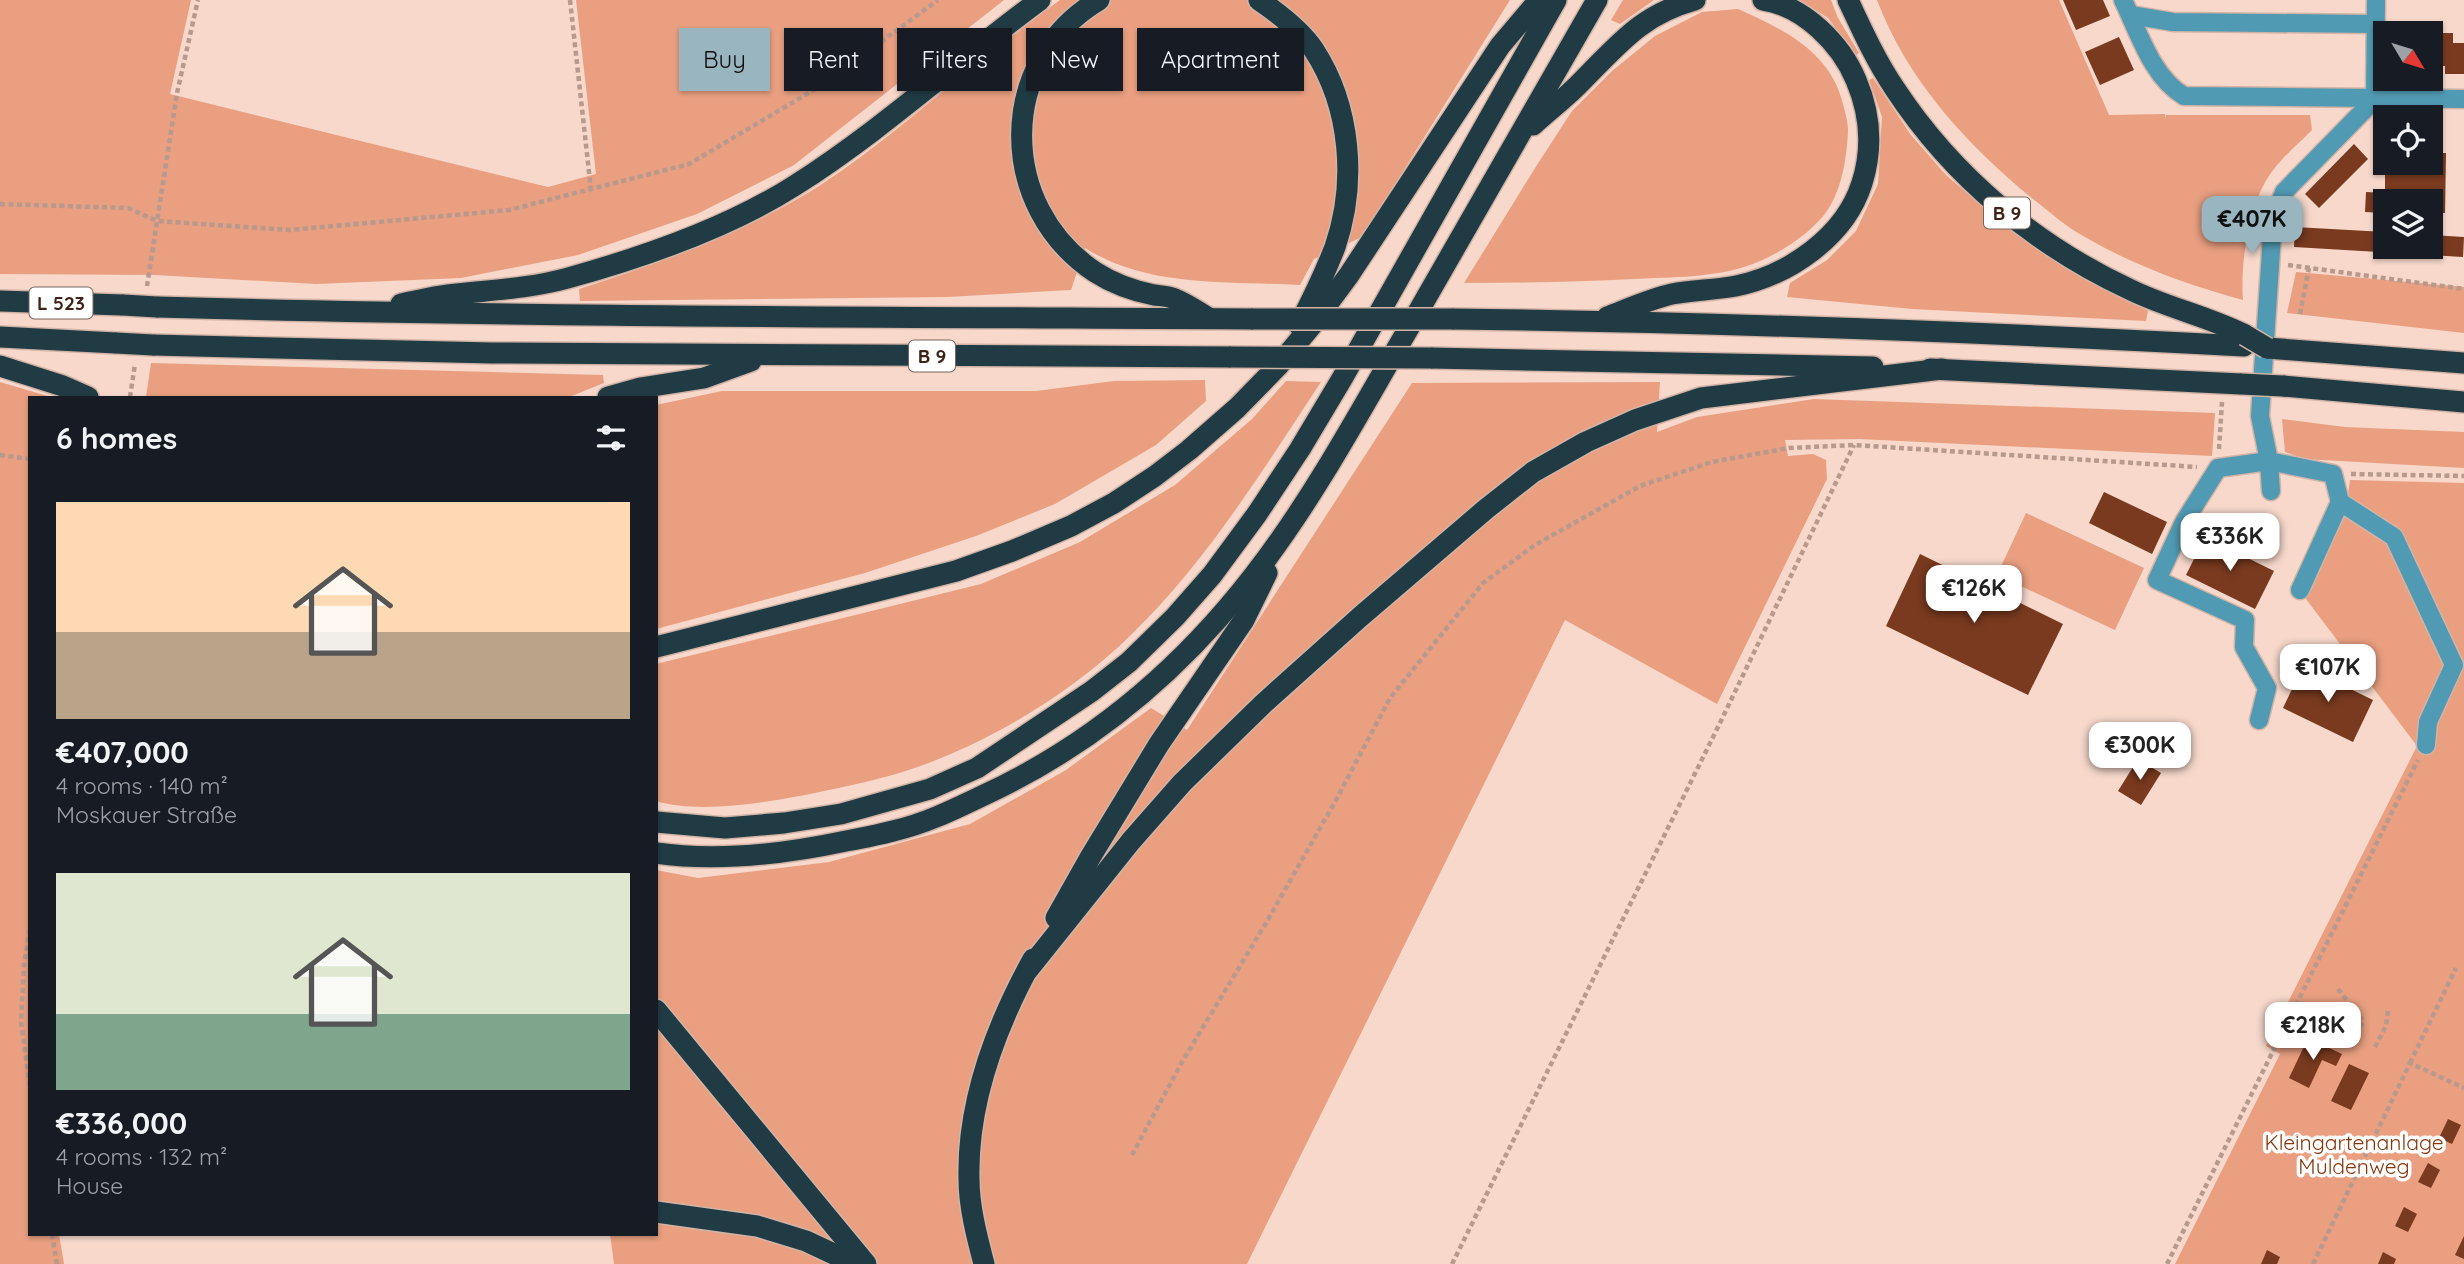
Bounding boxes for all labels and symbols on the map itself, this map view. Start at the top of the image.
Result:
north arrow [2373,21,2443,91]
pin: €407K [2203,196,2301,256]
road number: B 9 [1984,197,2030,228]
road number: L 523 [29,288,92,318]
road number: B 9 [909,340,955,372]
pin: €336K [2181,514,2279,573]
pin: €126K [1925,566,2023,625]
pin: €107K [2279,644,2377,704]
pin: €300K [2091,722,2189,782]
pin: €218K [2264,1002,2362,1062]
park label: Kleingartenanlage Muldenweg [2264,1129,2444,1179]

